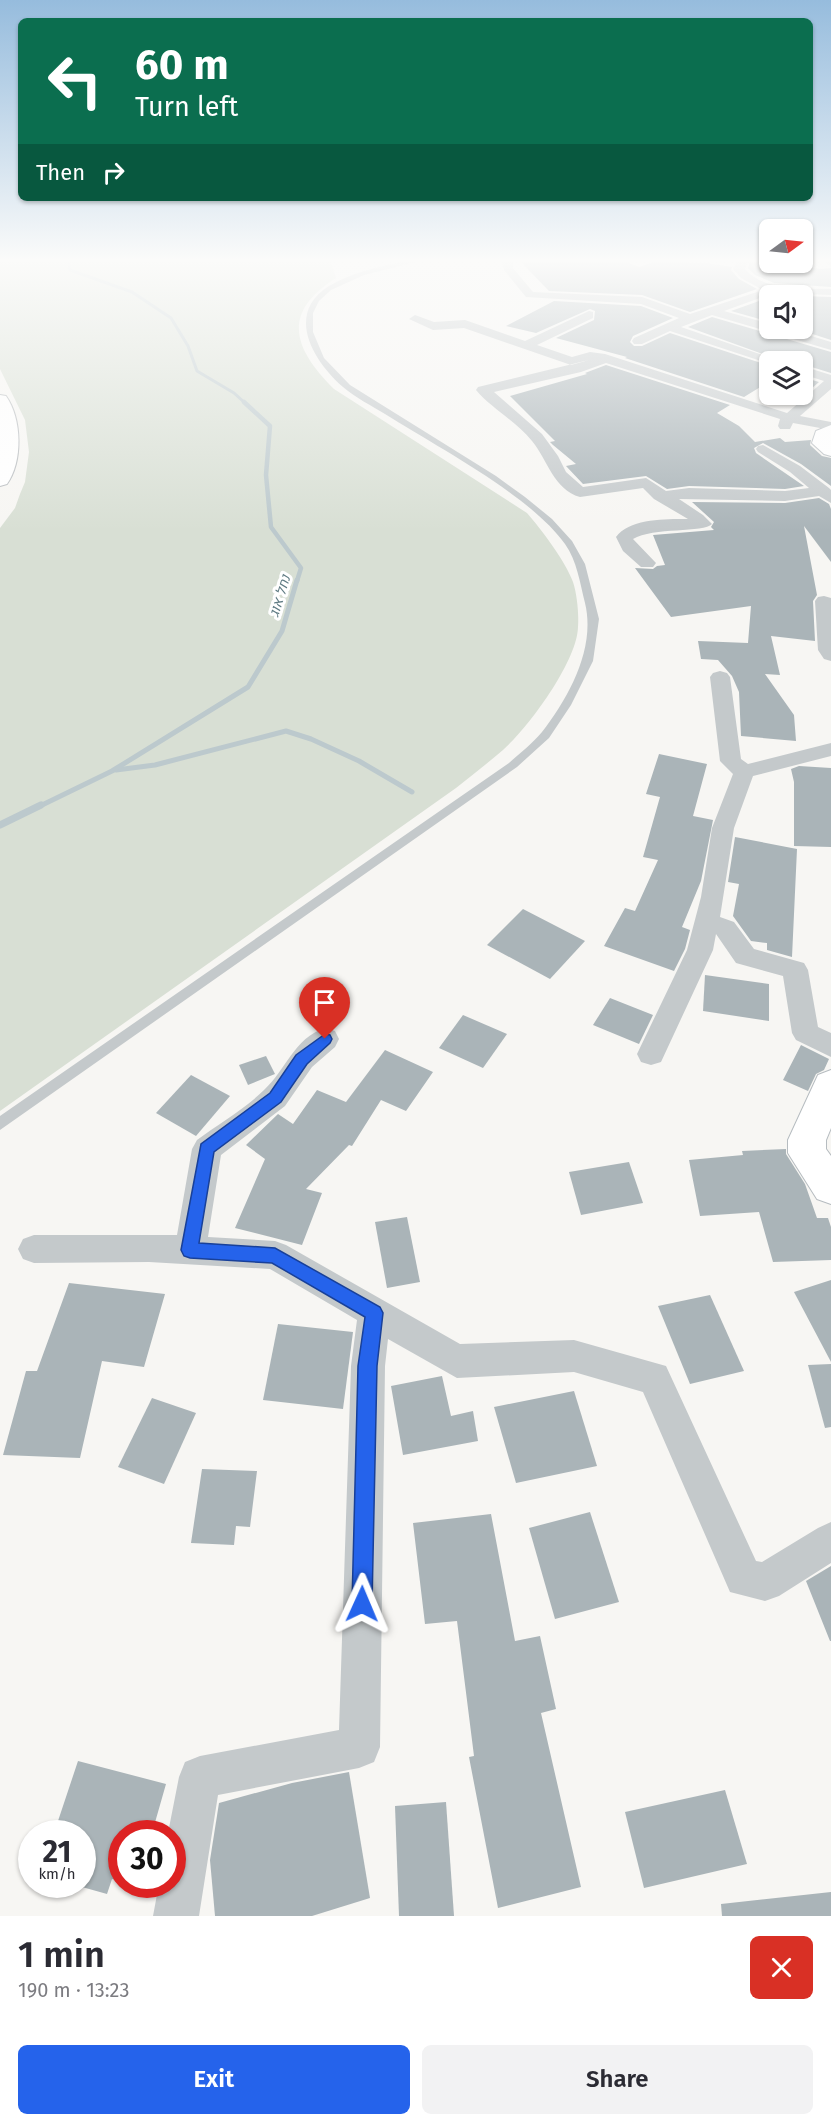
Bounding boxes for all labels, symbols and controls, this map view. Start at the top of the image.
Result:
text: 60 m [135,40,229,90]
icon: left [36,42,114,120]
text: Turn left [135,91,238,123]
icon: right [97,156,130,189]
text: Then [36,159,85,186]
north arrow [759,219,813,273]
map controls [759,219,813,405]
button: sound [759,285,813,339]
button: layers [759,351,813,405]
water label: נחל אוג [266,572,295,619]
pin [299,977,350,1039]
icon: arrive [308,986,341,1019]
position arrow [330,1572,394,1636]
speed limit sign: 30 [108,1820,186,1898]
text: 21 [43,1834,71,1870]
text: km/h [38,1865,76,1883]
text: 1 min [18,1933,105,1977]
button: close [750,1936,813,1999]
text: 190 m · 13:23 [18,1978,129,2002]
button: Exit [18,2045,410,2114]
button: Share [422,2045,813,2114]

